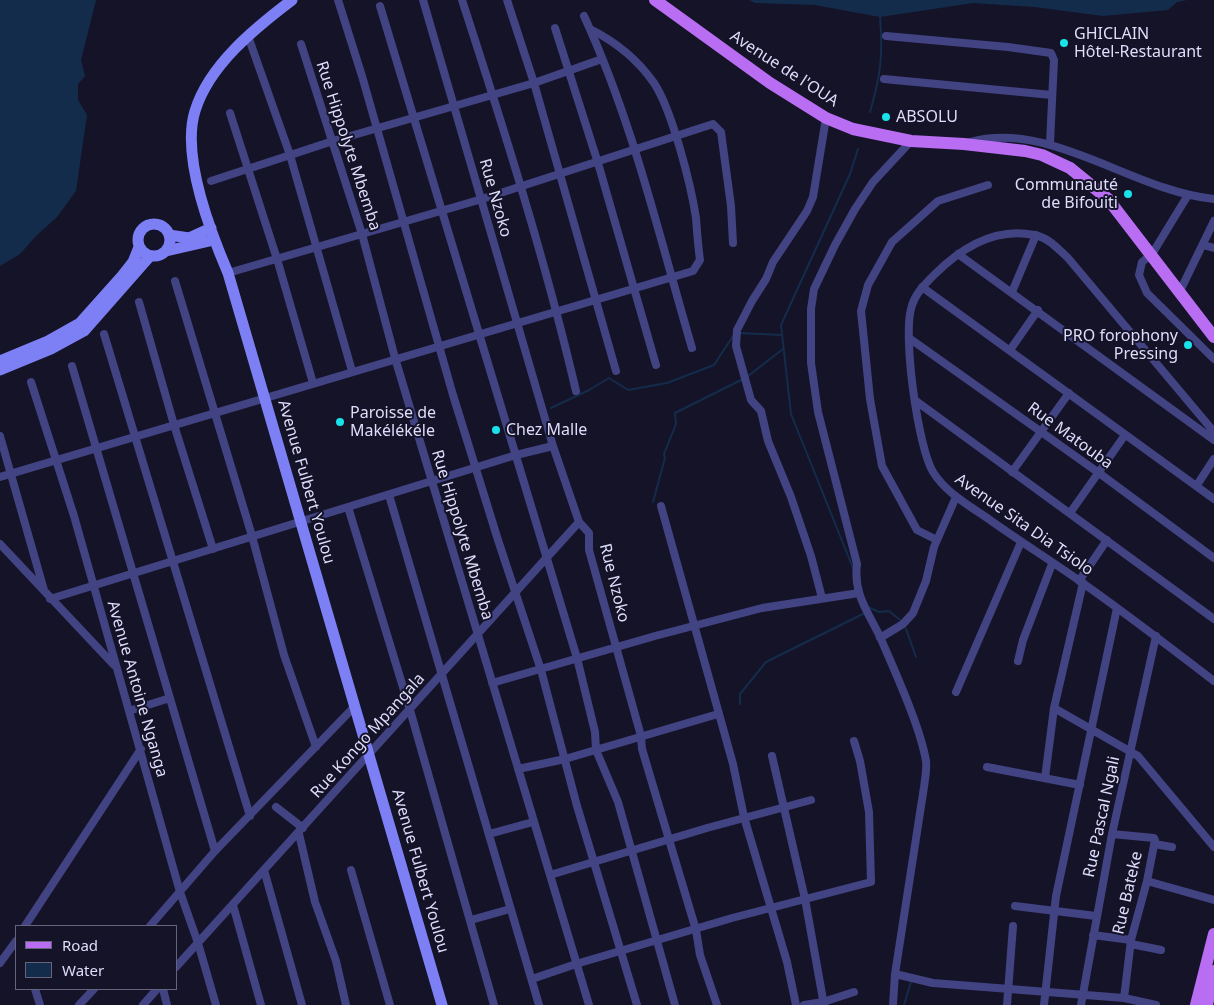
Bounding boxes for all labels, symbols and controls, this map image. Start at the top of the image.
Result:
place label: GHICLAIN Hôtel-Restaurant [1074,24,1202,62]
street label: Avenue de l'OUA [726,27,842,111]
marker: GHICLAIN Hôtel-Restaurant [1058,37,1070,49]
street label: Rue Hippolyte Mbemba [312,59,384,233]
place label: ABSOLU [896,107,958,127]
marker: ABSOLU [880,111,892,123]
street label: Rue Nzoko [475,157,515,239]
place label: Communauté de Bifouiti [1015,175,1118,213]
marker: Communauté de Bifouiti [1122,188,1134,200]
place label: PRO forophony Pressing [1063,326,1178,364]
marker: PRO forophony Pressing [1182,339,1194,351]
street label: Avenue Fulbert Youlou [273,398,339,566]
street label: Rue Matouba [1024,399,1116,473]
place label: Paroisse de Makélékéle [350,403,436,441]
marker: Paroisse de Makélékéle [334,416,346,428]
place label: Chez Malle [506,420,587,440]
marker: Chez Malle [490,424,502,436]
street label: Rue Hippolyte Mbemba [427,448,497,622]
street label: Avenue Sita Dia Tsiolo [951,470,1097,580]
street label: Rue Nzoko [595,542,633,624]
street label: Avenue Antoine Nganga [103,599,171,779]
street label: Rue Kongo Mpangala [307,670,429,802]
street label: Rue Pascal Ngali [1080,755,1124,879]
street label: Avenue Fulbert Youlou [387,787,453,955]
street label: Rue Bateke [1109,850,1147,936]
legend [15,925,178,990]
text: Road [62,935,98,955]
text: Water [62,960,104,980]

